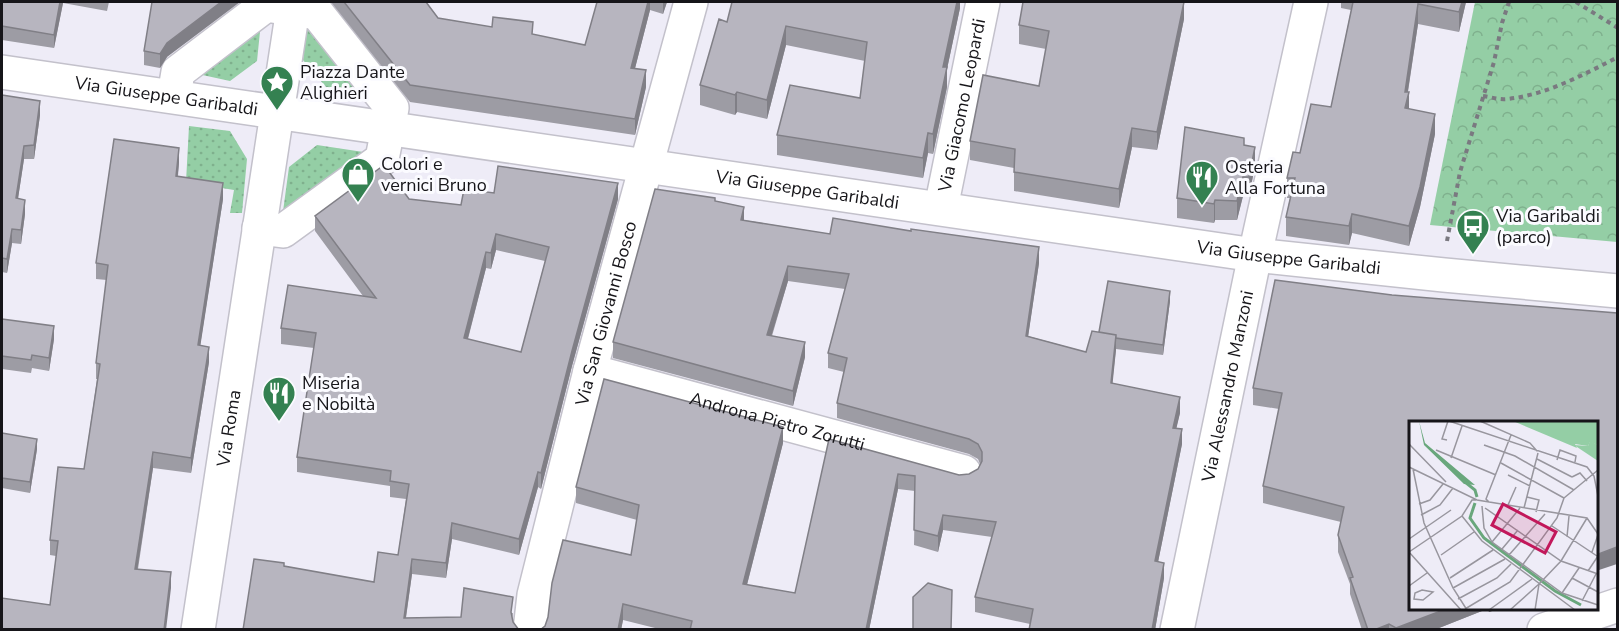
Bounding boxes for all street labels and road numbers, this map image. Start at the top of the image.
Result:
street label: Via Giacomo Leopardi [932,16,991,195]
street label: Via Giuseppe Garibaldi [72,71,259,121]
street label: Via Giuseppe Garibaldi [713,164,901,215]
street label: Via San Giovanni Bosco [570,218,643,409]
street label: Via Giuseppe Garibaldi [1194,234,1382,280]
street label: Via Alessandro Manzoni [1196,288,1259,485]
street label: Androna Pietro Zorutti [687,386,868,457]
street label: Via Roma [211,388,247,470]

